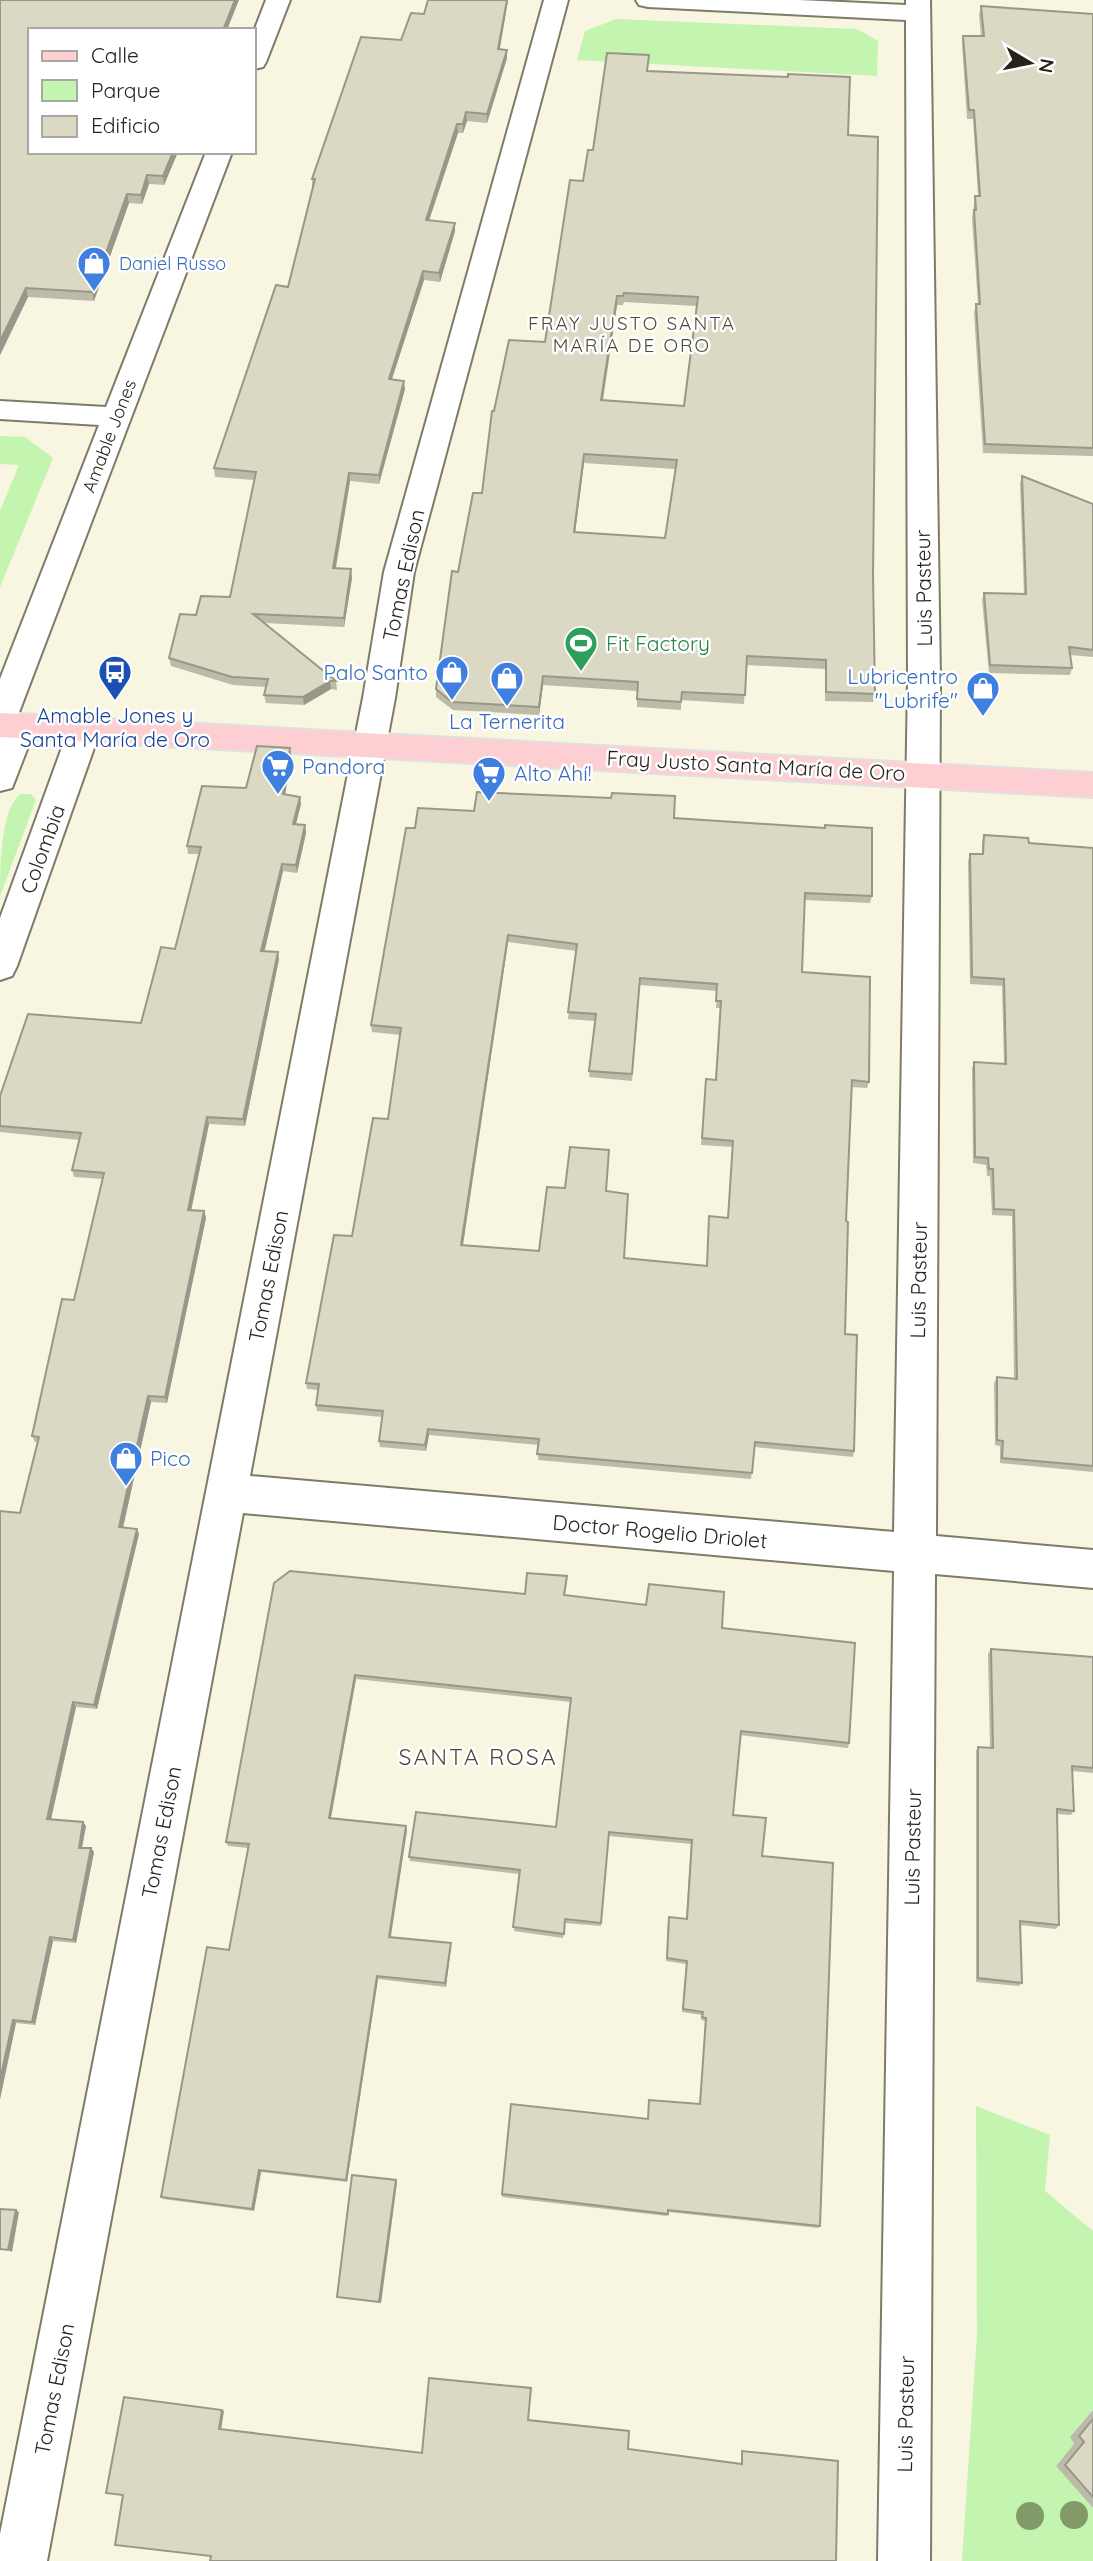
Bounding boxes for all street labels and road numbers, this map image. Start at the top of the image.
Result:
street label: Amable Jones [77,376,141,496]
street label: Tomas Edison [376,507,430,643]
street label: Luis Pasteur [909,529,937,647]
street label: Fray Justo Santa María de Oro [606,744,906,786]
street label: Colombia [14,801,70,897]
street label: Tomas Edison [242,1208,294,1344]
street label: Luis Pasteur [904,1221,932,1339]
street label: Doctor Rogelio Driolet [552,1509,768,1553]
street label: Tomas Edison [135,1764,187,1900]
street label: Luis Pasteur [898,1788,926,1906]
street label: Tomas Edison [28,2321,80,2457]
street label: Luis Pasteur [891,2355,919,2473]

